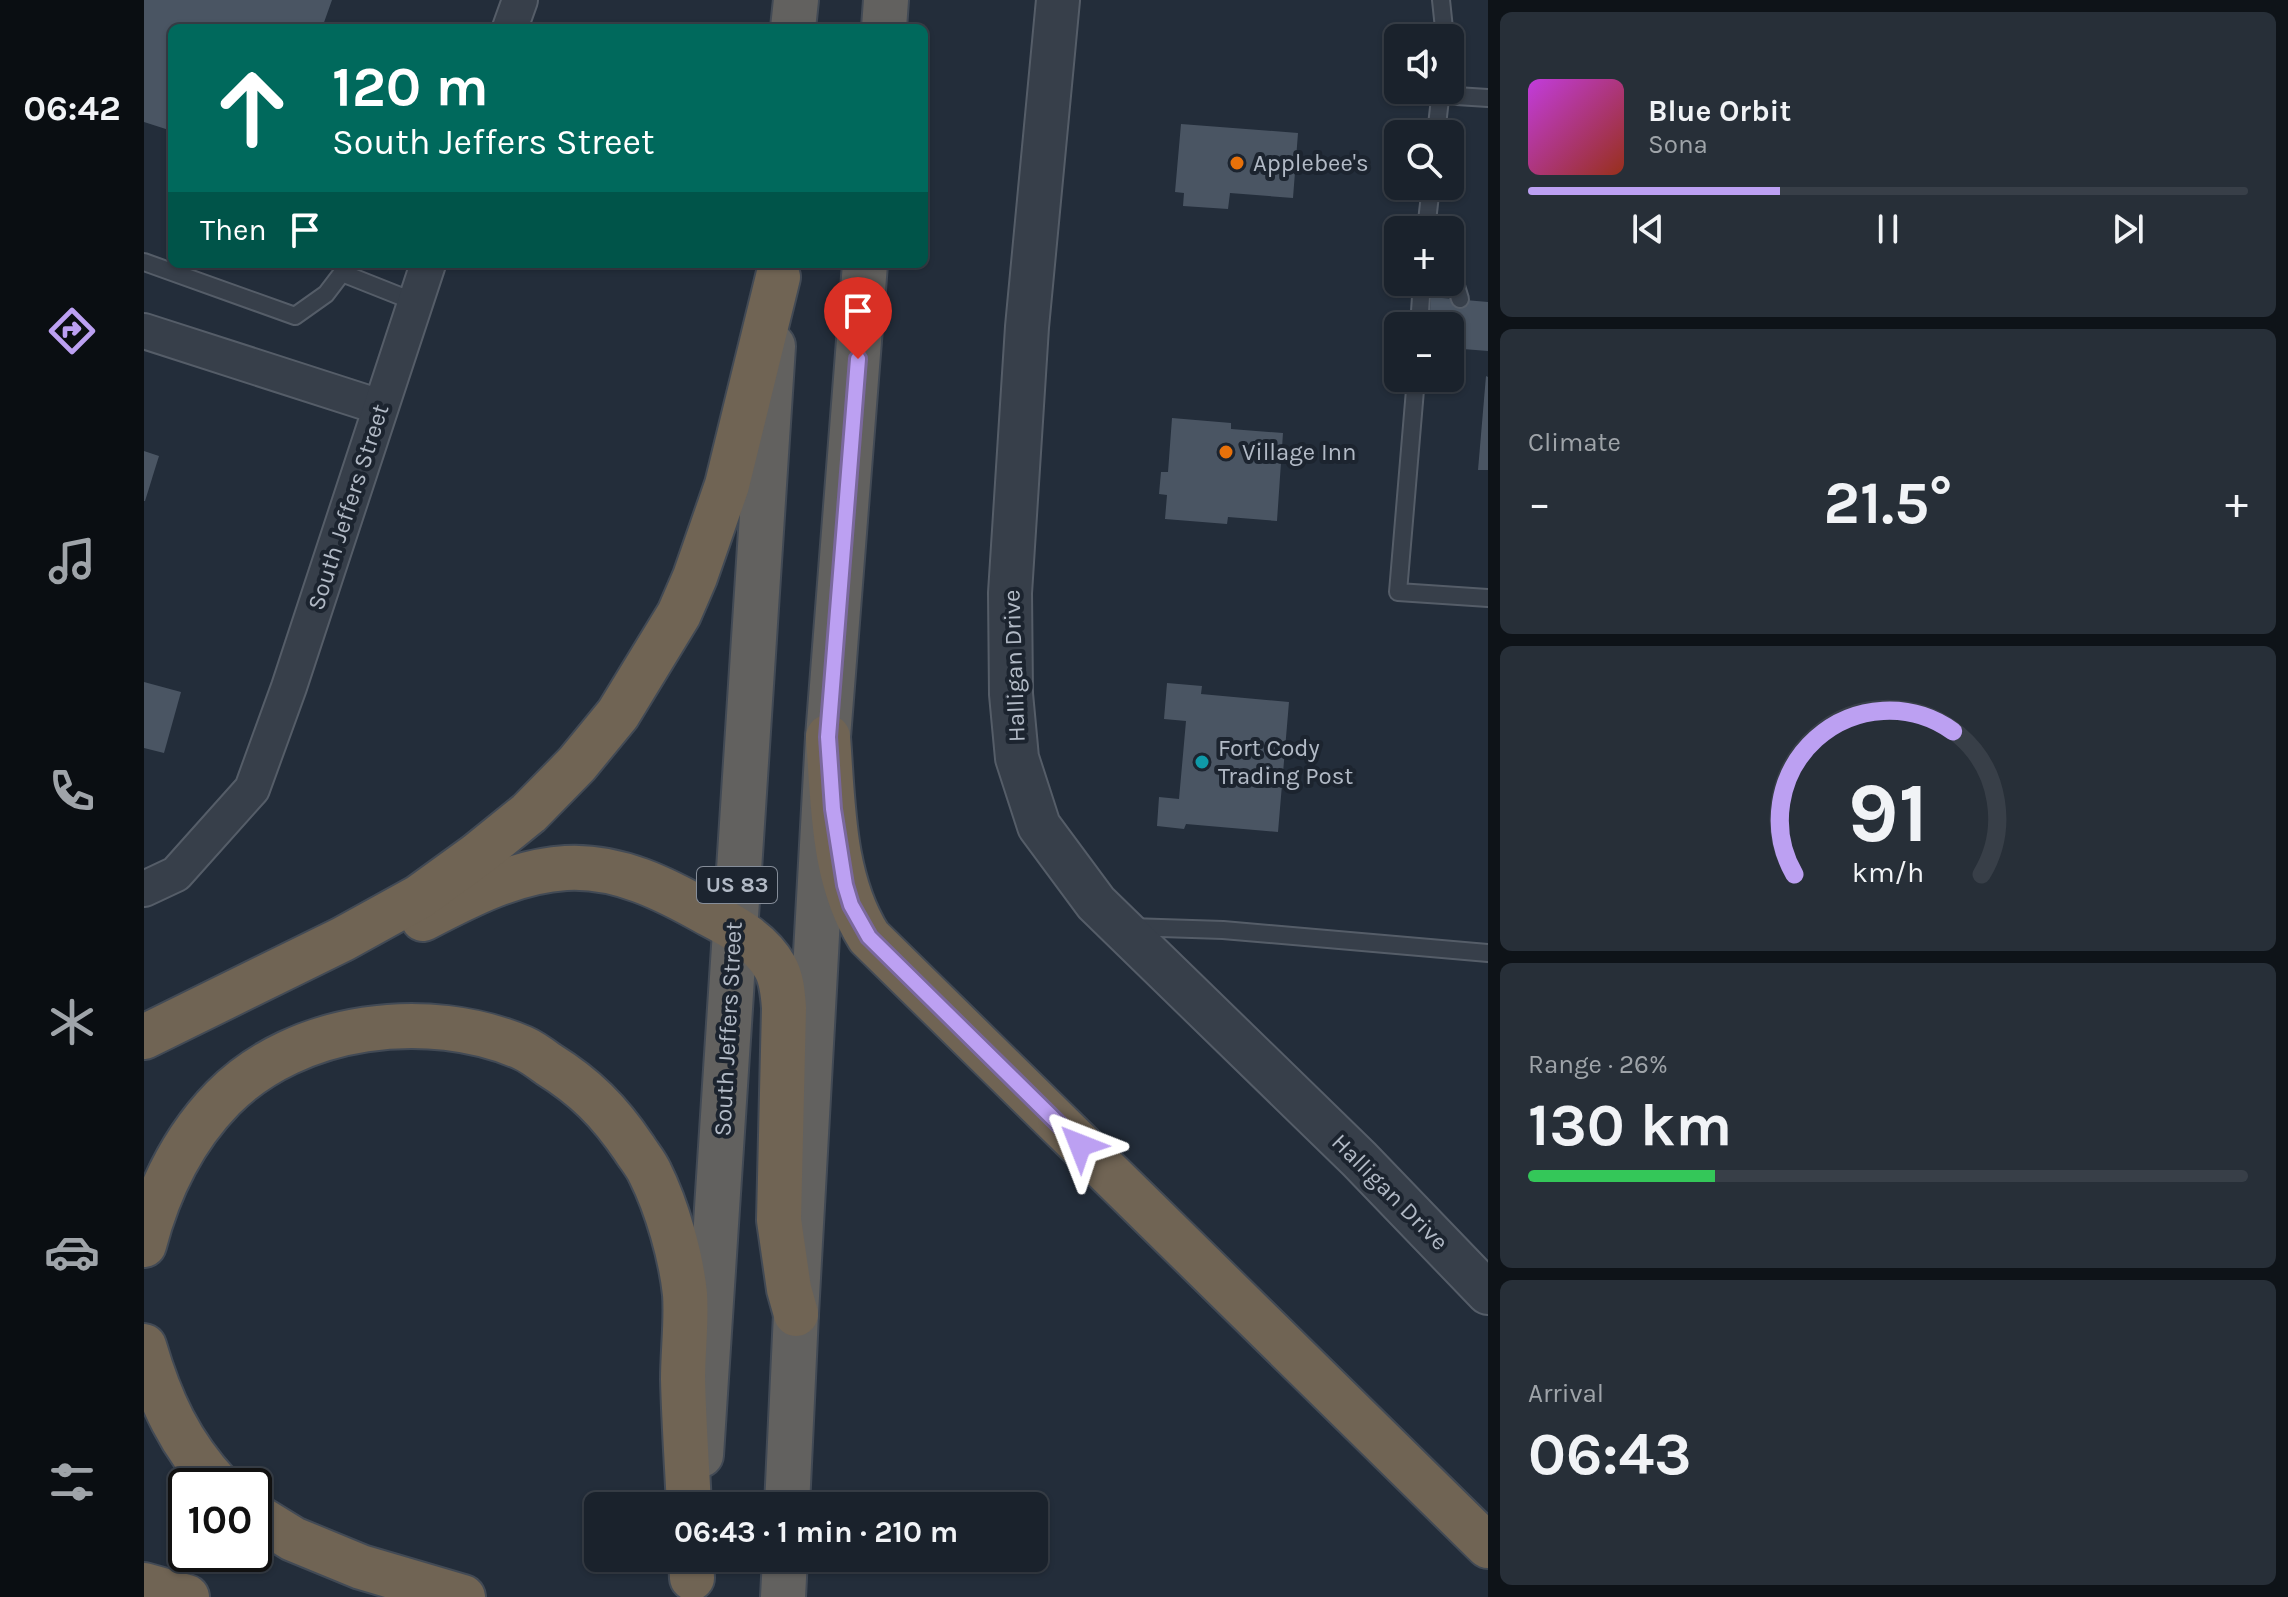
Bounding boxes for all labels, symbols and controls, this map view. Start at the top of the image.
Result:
map controls [1384,24,1464,392]
button: sound [1384,24,1464,104]
text: 120 m [332,54,489,119]
icon: ahead [200,56,304,160]
text: 06:42 [23,87,121,129]
text: Blue Orbit [1648,93,1791,129]
button: search [1384,120,1464,200]
text: South Jeffers Street [332,121,655,163]
text: Sona [1648,129,1708,160]
place label: Applebee's [1253,149,1369,177]
marker: Applebee's [1228,154,1246,172]
icon: previous [1626,207,1670,251]
icon: pause [1866,207,1910,251]
icon: next [2106,207,2150,251]
icon: arrive [283,208,327,252]
text: Then [200,212,267,248]
button: + [1384,216,1464,296]
pin [824,277,892,359]
icon: arrive [836,289,880,333]
icon: directions [44,303,100,359]
button: − [1384,312,1464,392]
street label: South Jeffers Street [301,400,395,614]
text: Climate [1528,427,1621,458]
place label: Village Inn [1242,438,1357,466]
marker: Village Inn [1217,443,1235,461]
text: 21.5° [1824,468,1952,538]
text: − [1528,478,1551,529]
text: + [2225,478,2248,529]
icon: music [44,533,100,589]
street label: Halligan Drive [997,589,1031,743]
place label: Fort Cody Trading Post [1218,734,1353,790]
marker: Fort Cody Trading Post [1193,753,1211,771]
icon: phone [44,763,100,819]
text: 91 [1848,764,1928,861]
text: km/h [1852,856,1924,889]
road number: US 83 [697,867,777,903]
street label: South Jeffers Street [708,921,748,1137]
icon: climate [44,994,100,1050]
text: Range · 26% [1528,1049,1668,1080]
text: 130 km [1528,1090,1732,1160]
position arrow [1038,1103,1122,1187]
street label: Halligan Drive [1326,1128,1454,1256]
icon: car [44,1224,100,1280]
text: Arrival [1528,1378,1604,1409]
text: 06:43 [1528,1419,1692,1489]
icon: filters [44,1454,100,1510]
speed limit sign: 100 [168,1468,272,1572]
text: 06:43 · 1 min · 210 m [674,1514,958,1550]

